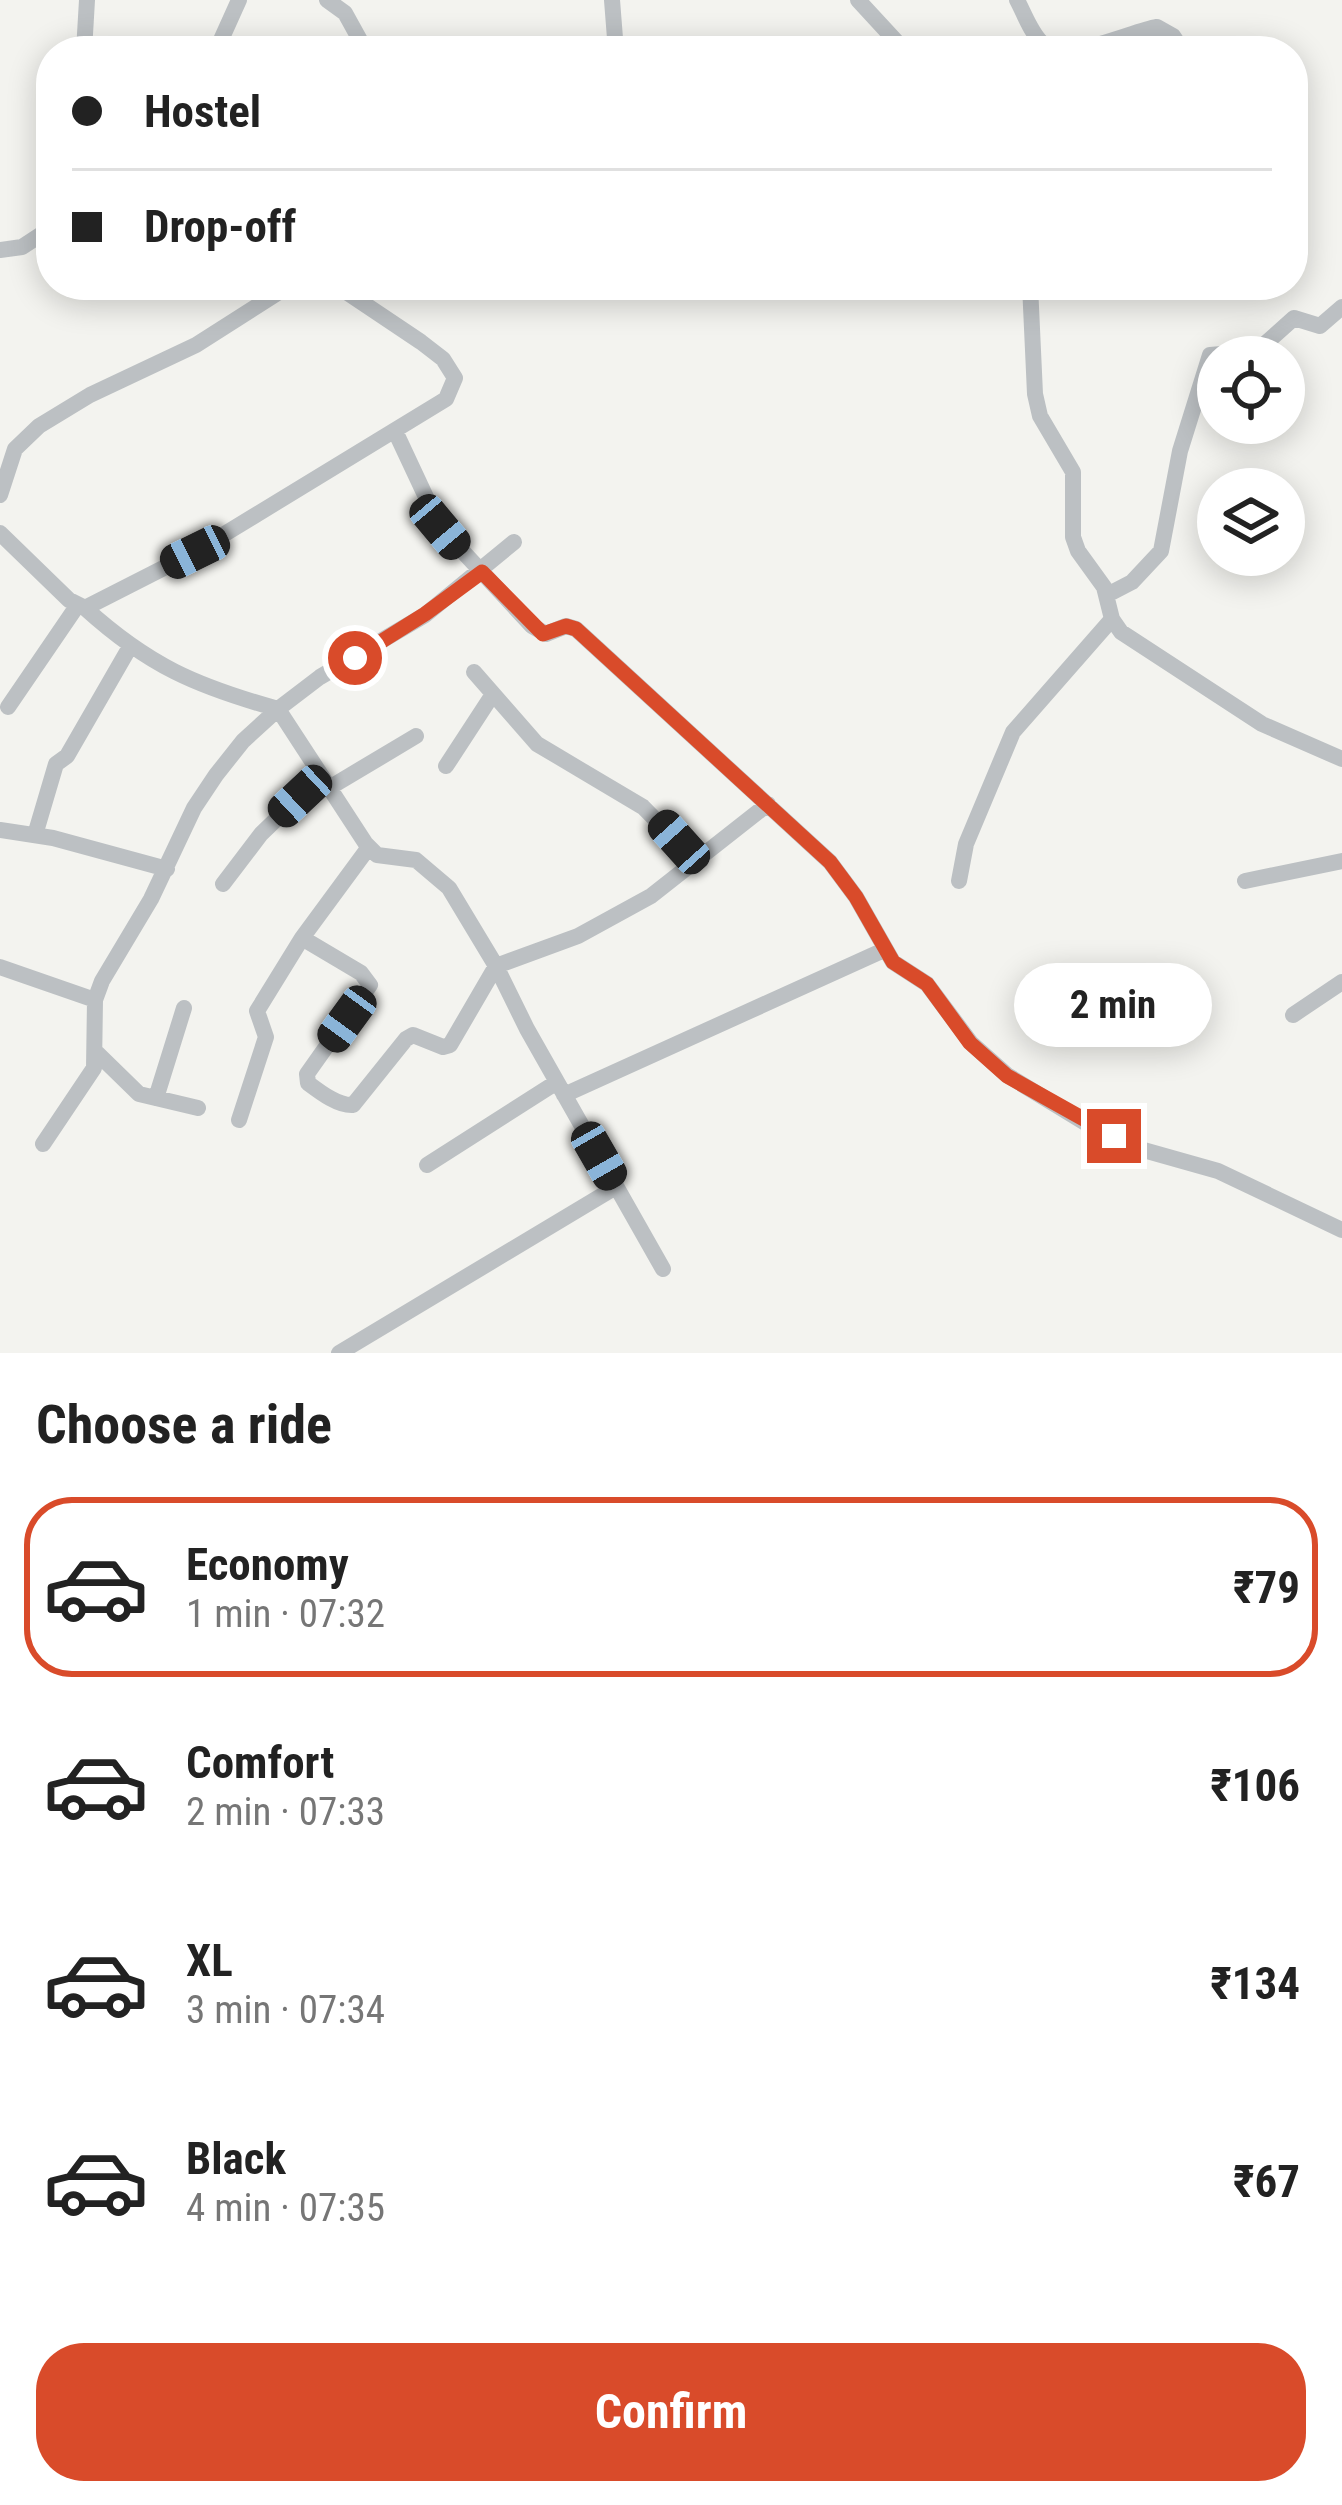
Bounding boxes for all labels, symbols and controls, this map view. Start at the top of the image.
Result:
text: Hostel [144,85,261,138]
text: Drop-off [144,200,296,253]
map controls [1197,336,1305,576]
button: locate [1197,336,1305,444]
button: layers [1197,468,1305,576]
car [403,488,477,566]
car [155,520,235,584]
route start [328,631,382,685]
car [261,758,339,834]
car [642,803,716,881]
callout: 2 min [1015,962,1213,1046]
car [311,979,383,1059]
text: 2 min [1070,982,1156,1028]
route end [1087,1109,1141,1163]
car [565,1116,633,1196]
text: Choose a ride [36,1393,332,1456]
icon: car [42,1533,150,1641]
text: Economy [186,1538,349,1591]
text: ₹79 [1233,1561,1300,1614]
text: 1 min · 07:32 [186,1591,385,1637]
icon: car [42,1731,150,1839]
text: Comfort [186,1736,334,1789]
text: ₹106 [1210,1759,1300,1812]
text: 2 min · 07:33 [186,1789,385,1835]
icon: car [42,1929,150,2037]
text: XL [186,1934,233,1987]
text: ₹134 [1210,1957,1300,2010]
text: 3 min · 07:34 [186,1987,385,2033]
icon: car [42,2127,150,2235]
text: Black [186,2132,286,2185]
text: ₹67 [1233,2155,1300,2208]
text: 4 min · 07:35 [186,2185,385,2231]
button: Confirm [36,2343,1306,2481]

